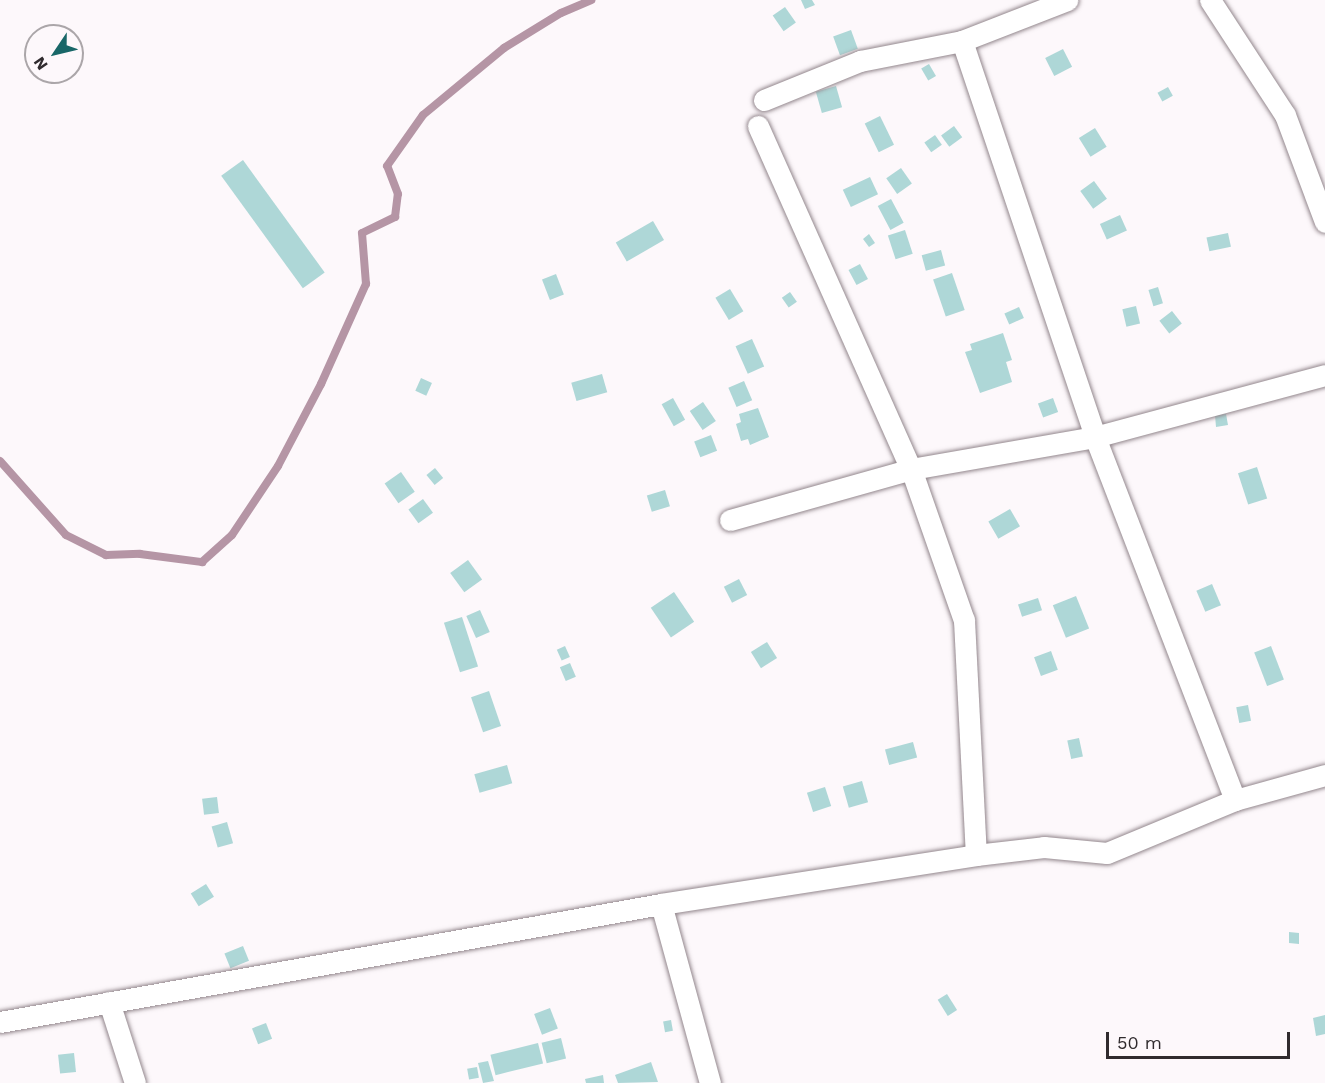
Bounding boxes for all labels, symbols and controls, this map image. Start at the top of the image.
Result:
north arrow [24,24,84,84]
text: N [29,53,52,74]
scale bar [1109,1020,1294,1058]
text: 50 m [1117,1032,1162,1053]

